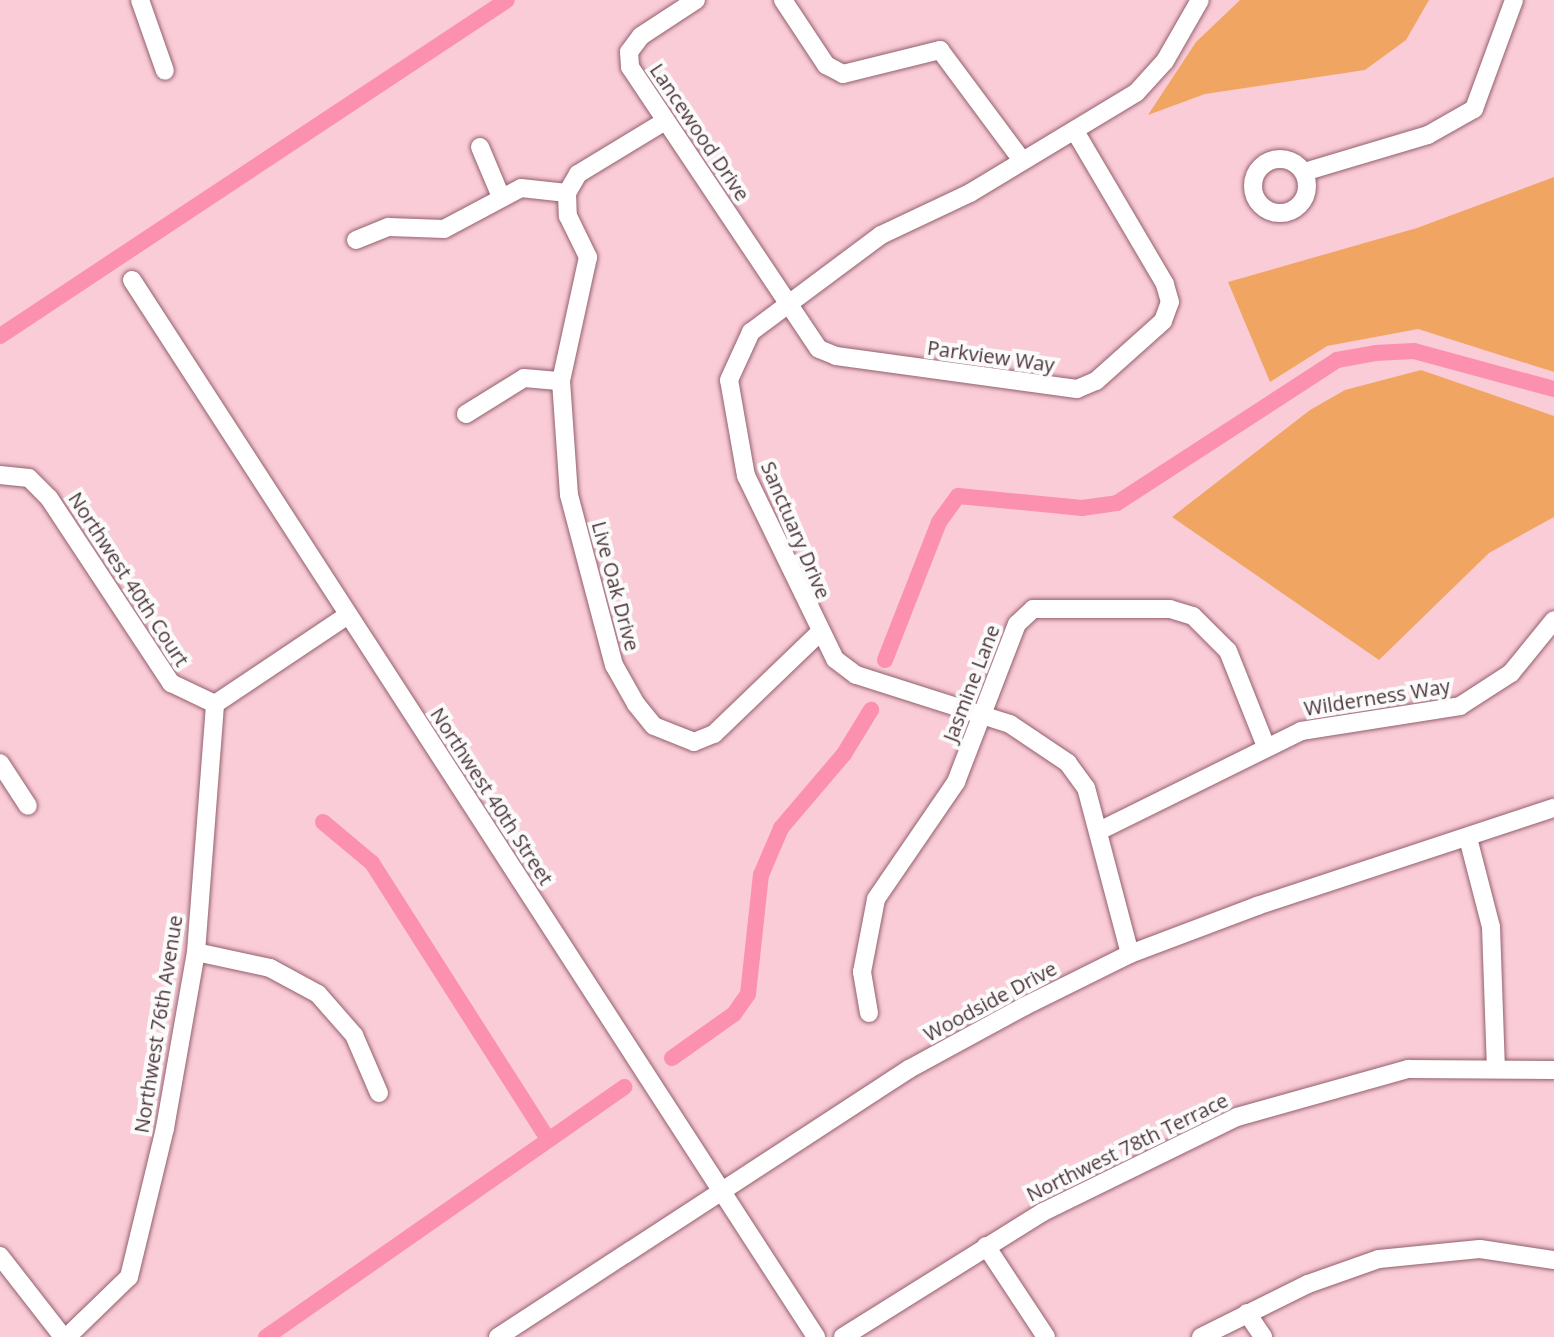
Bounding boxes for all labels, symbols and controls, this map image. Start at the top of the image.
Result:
street label: Lancewood Drive [645,59,755,205]
street label: Parkview Way [926,335,1056,377]
street label: Sanctuary Drive [756,458,836,602]
street label: Northwest 40th Court [64,487,194,671]
street label: Live Oak Drive [587,519,645,653]
street label: Jasmine Lane [938,621,1004,745]
street label: Wilderness Way [1302,674,1452,720]
street label: Northwest 40th Street [426,703,558,889]
street label: Northwest 76th Avenue [129,913,187,1135]
street label: Woodside Drive [919,956,1061,1046]
street label: Northwest 78th Terrace [1022,1088,1232,1206]

